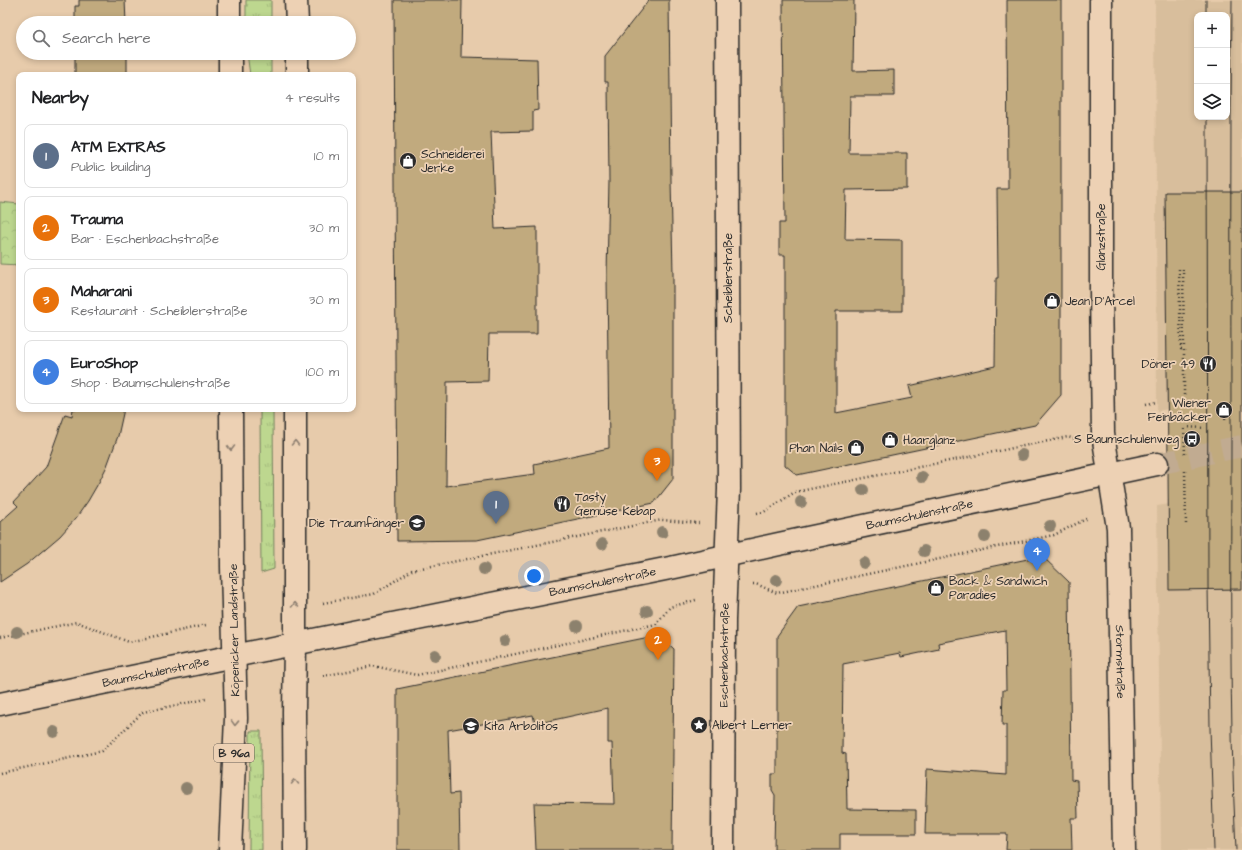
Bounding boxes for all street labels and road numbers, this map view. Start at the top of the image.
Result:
street label: Glanzstraße [1093,203,1110,270]
street label: Scheiblerstraße [720,233,737,323]
street label: Baumschulenstraße [865,495,975,534]
street label: Köpenicker Landstraße [225,563,244,697]
street label: Baumschulenstraße [548,563,658,601]
street label: Eschenbachstraße [716,602,734,707]
street label: Stormstraße [1111,625,1129,699]
street label: Baumschulenstraße [101,653,211,692]
road number: B 96a [214,744,254,762]

